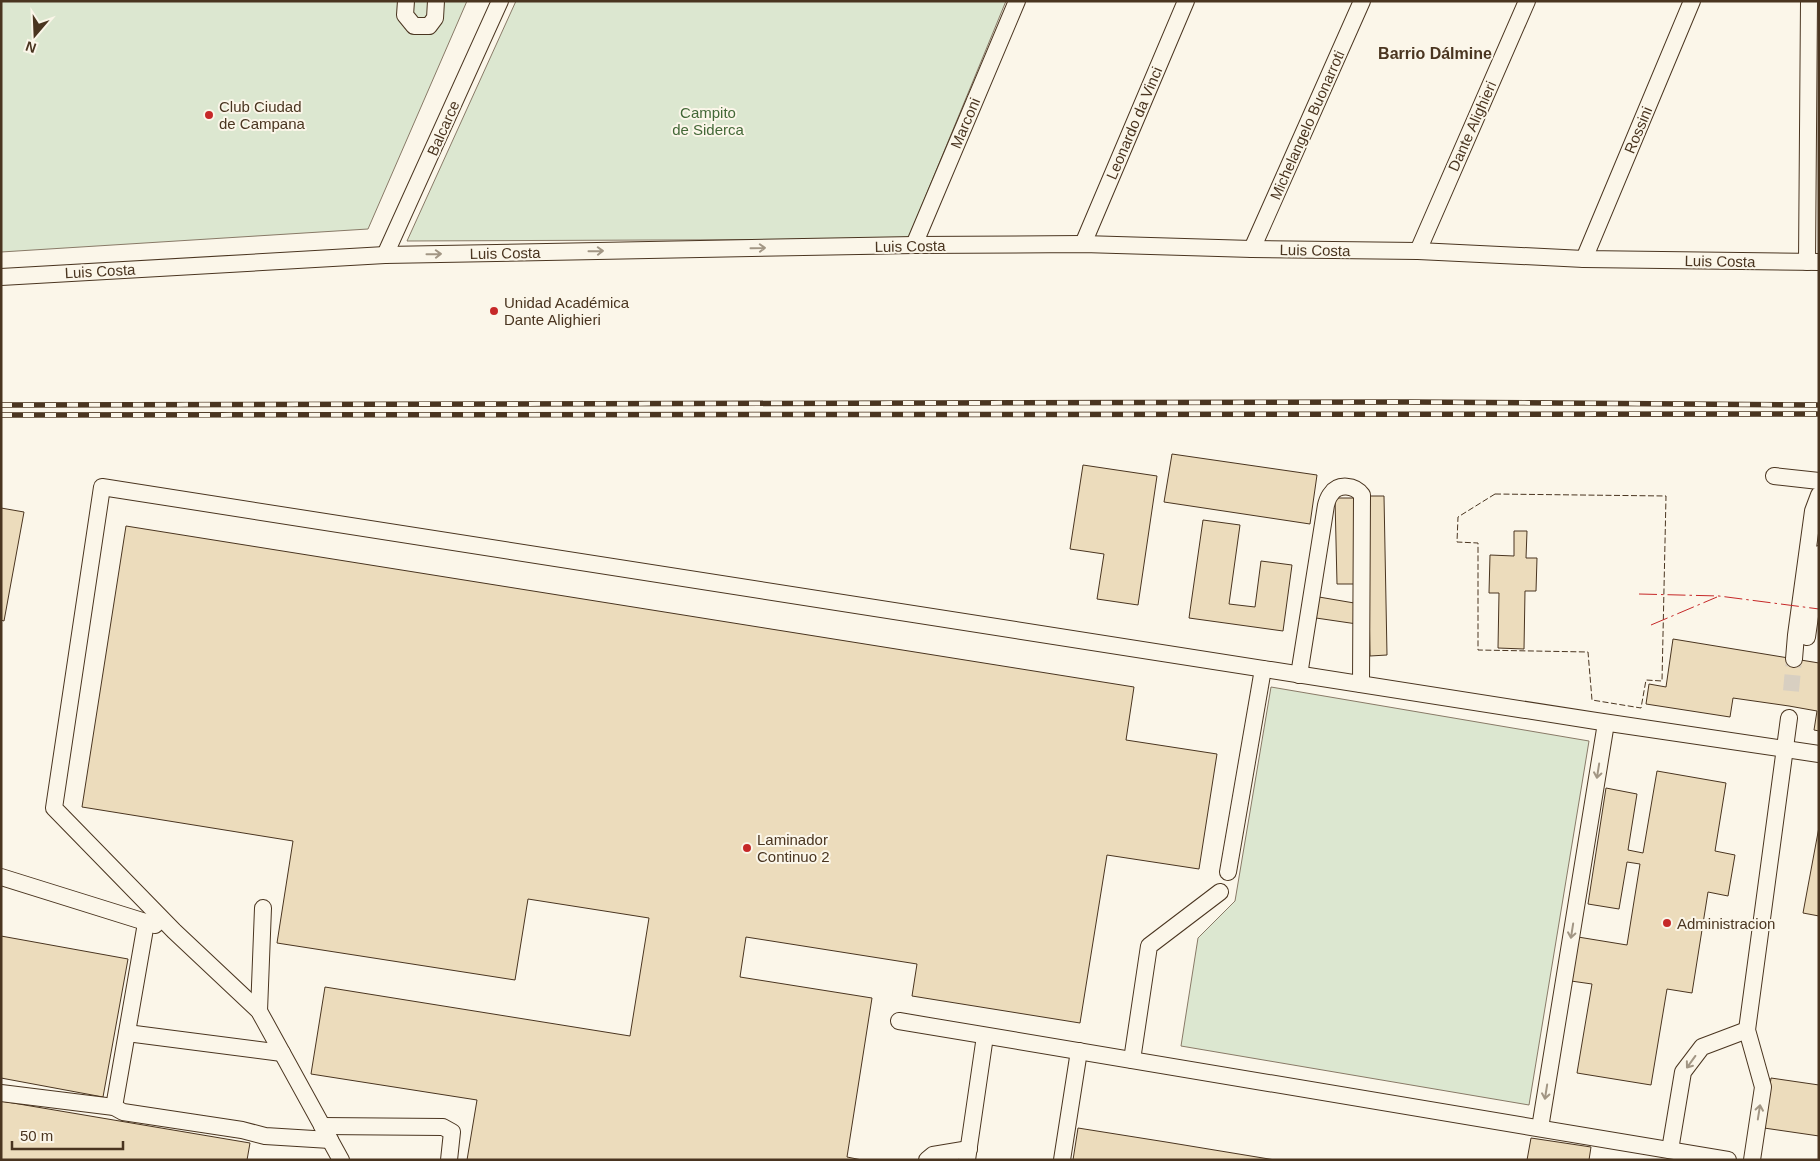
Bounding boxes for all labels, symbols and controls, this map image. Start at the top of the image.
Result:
north arrow [10,10,60,60]
text: N [23,38,38,57]
district label: Barrio Dálmine [1378,45,1492,62]
street label: Michelangelo Buonarroti [1266,48,1348,202]
street label: Leonardo da Vinci [1103,64,1165,182]
street label: Dante Alighieri [1445,78,1499,174]
street label: Marconi [947,95,983,151]
place label: Club Ciudad de Campana [219,98,306,132]
street label: Balcarce [423,98,463,158]
park label: Campito de Siderca [672,104,745,138]
street label: Rossini [1621,104,1655,156]
marker: Club Ciudad de Campana [203,109,215,121]
street label: Luis Costa [874,237,946,255]
street label: Luis Costa [1279,241,1351,259]
one-way arrow [750,243,766,253]
street label: Luis Costa [469,244,541,262]
one-way arrow [588,246,604,256]
one-way arrow [425,250,441,259]
street label: Luis Costa [1684,252,1756,270]
street label: Luis Costa [64,261,136,281]
place label: Unidad Académica Dante Alighieri [504,294,630,328]
marker: Unidad Académica Dante Alighieri [488,305,500,317]
one-way arrow [1593,763,1603,779]
place label: Laminador Continuo 2 [757,831,830,865]
marker: Laminador Continuo 2 [741,842,753,854]
place label: Administracion [1677,915,1775,932]
marker: Administracion [1661,917,1673,929]
one-way arrow [1567,923,1577,939]
one-way arrow [1686,1055,1696,1069]
one-way arrow [1541,1083,1551,1099]
one-way arrow [1754,1104,1764,1120]
scale bar [12,1118,124,1150]
text: 50 m [20,1127,53,1144]

